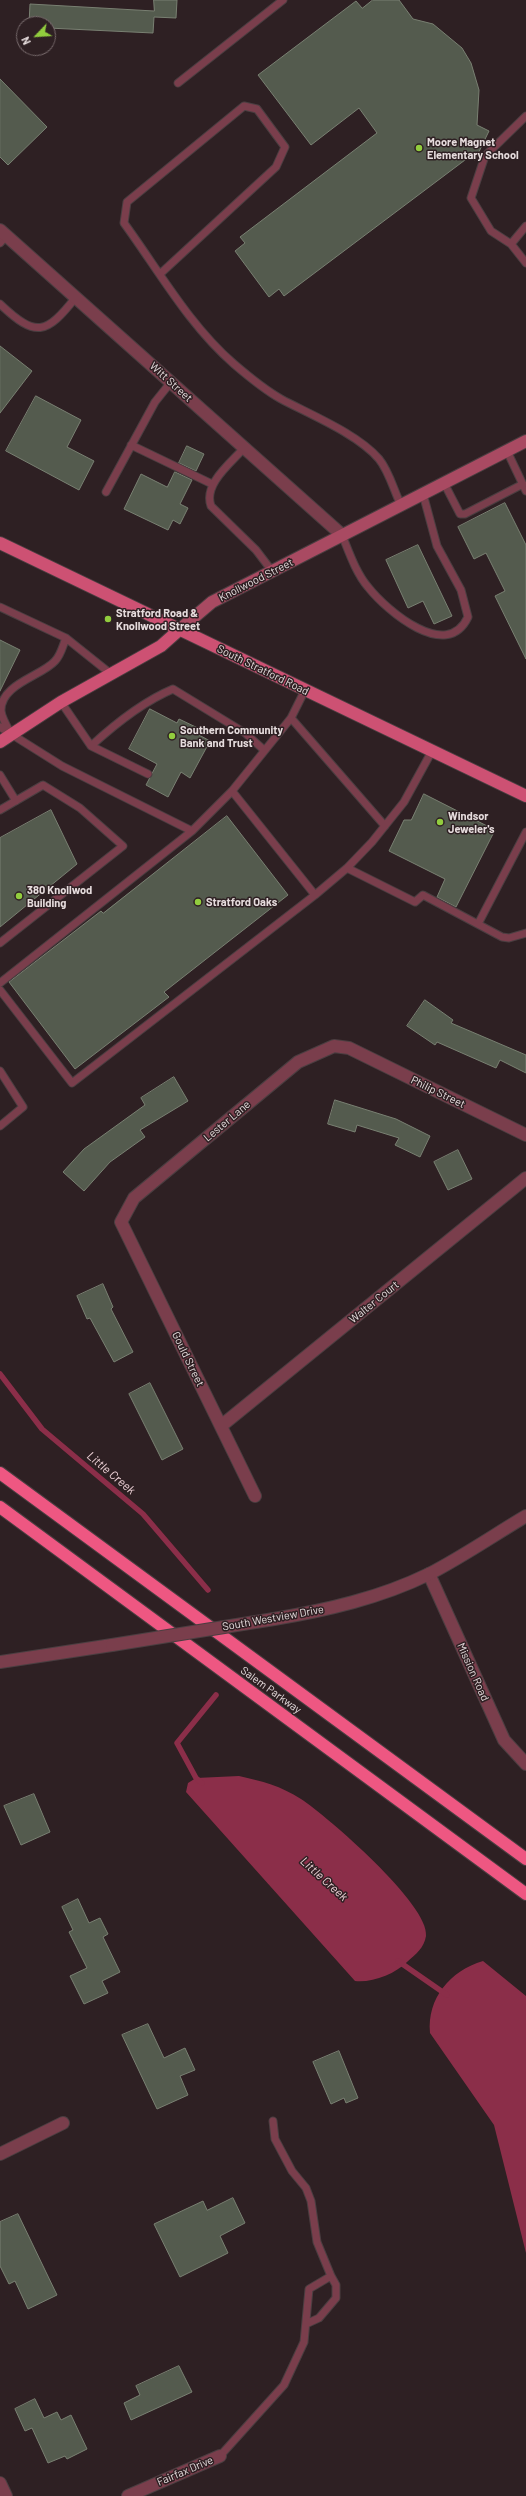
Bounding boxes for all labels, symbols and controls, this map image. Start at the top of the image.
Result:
north arrow [16,16,56,56]
text: N [18,35,33,47]
place label: Moore Magnet Elementary School [427,135,519,161]
marker: Moore Magnet Elementary School [414,143,424,153]
street label: Witt Street [147,359,195,405]
street label: Knollwood Street [217,556,295,604]
place label: Stratford Road & Knollwood Street [116,606,200,632]
marker: Stratford Road & Knollwood Street [103,614,113,624]
street label: South Stratford Road [215,642,311,698]
place label: Southern Community Bank and Trust [180,723,283,749]
marker: Southern Community Bank and Trust [167,731,177,741]
place label: Windsor Jeweler's [448,809,495,835]
marker: Windsor Jeweler's [435,817,445,827]
place label: 380 Knollwod Building [27,883,92,909]
marker: 380 Knollwod Building [14,891,24,901]
place label: Stratford Oaks [206,895,277,909]
marker: Stratford Oaks [193,897,203,907]
street label: Philip Street [409,1073,467,1111]
street label: Lester Lane [201,1098,253,1144]
street label: Walter Court [347,1278,401,1326]
street label: Gould Street [169,1329,207,1389]
water label: Little Creek [84,1449,138,1497]
street label: South Westview Drive [221,1603,325,1633]
street label: Mission Road [454,1641,492,1703]
street label: Salem Parkway [238,1664,304,1716]
water label: Little Creek [297,1854,351,1904]
street label: Fairfax Drive [155,2453,215,2489]

